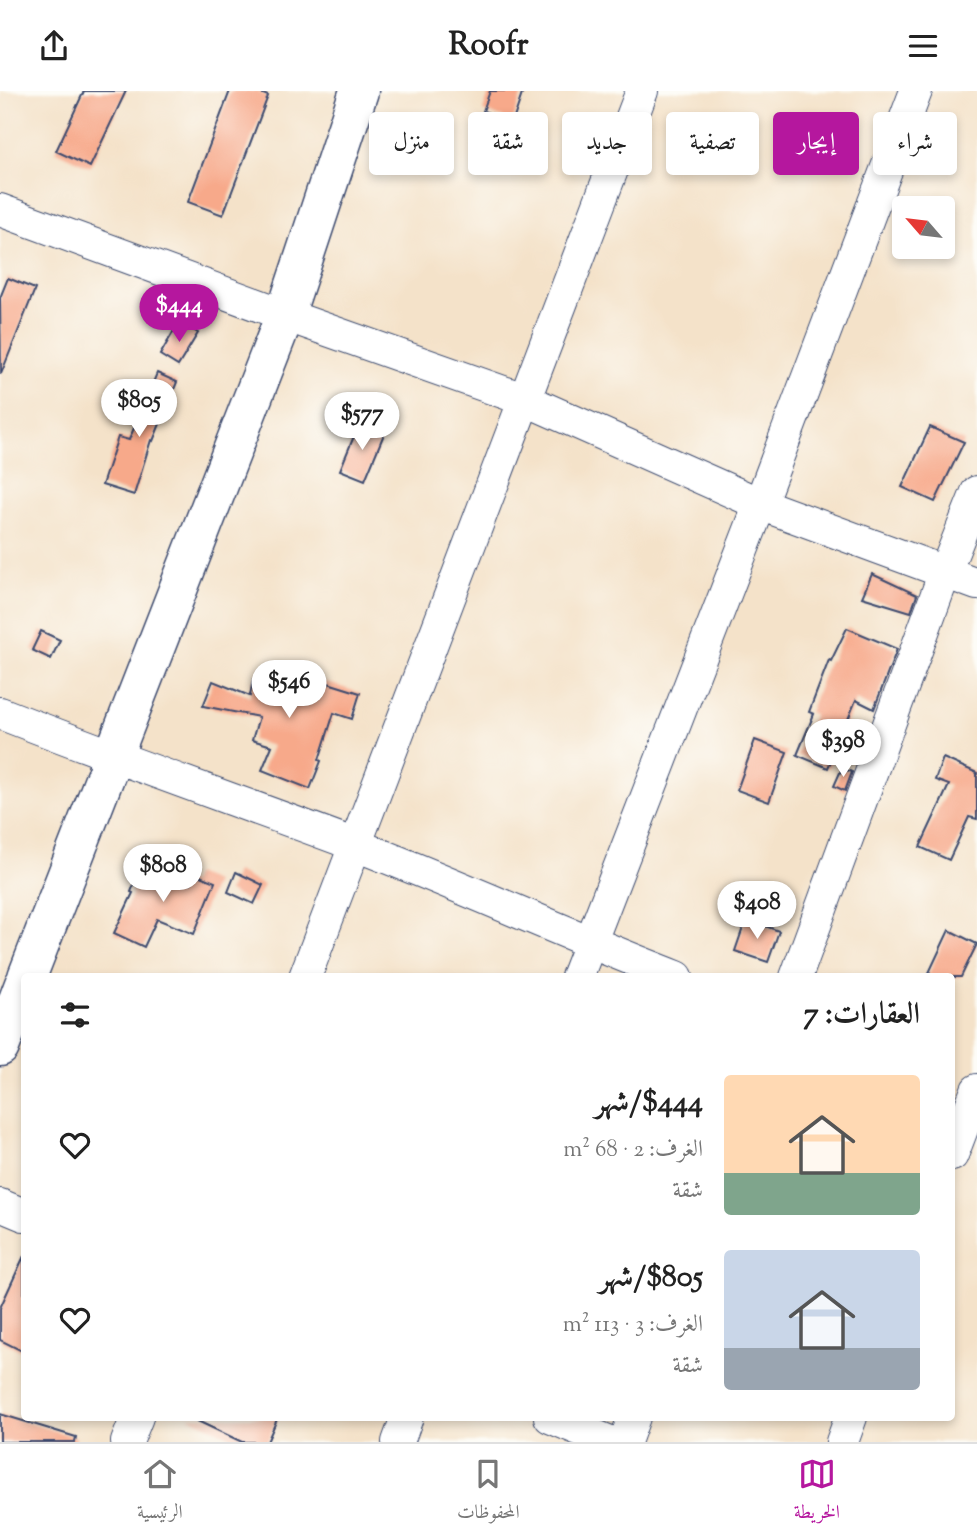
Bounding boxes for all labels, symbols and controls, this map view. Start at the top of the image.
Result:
text: Roofr [448,23,529,69]
icon: share [35,27,73,65]
icon: menu [904,27,942,65]
chip: منزل [369,112,454,175]
chip: شقة [468,112,548,175]
chip: جديد [562,112,652,175]
chip: تصفية [666,112,759,175]
chip: إيجار [773,112,859,175]
chip: شراء [873,112,957,175]
north arrow [892,196,956,259]
map controls [892,196,955,259]
pin: $444 [138,285,220,344]
text: $444 [155,290,203,323]
pin: $805 [98,379,180,439]
text: $805 [117,385,161,418]
pin: $577 [321,393,403,452]
text: $577 [340,398,384,431]
pin: $546 [248,661,330,720]
text: $546 [268,666,310,699]
pin: $398 [802,719,884,779]
text: $398 [821,725,865,758]
pin: $808 [122,845,204,904]
text: $808 [139,850,187,883]
pin: $408 [716,881,798,941]
text: $408 [733,887,781,920]
text: العقارات: 7 [804,994,920,1037]
icon: filters [56,996,94,1034]
text: $444/شهر [595,1082,703,1125]
icon: home [780,1103,864,1187]
icon: heart [56,1126,94,1164]
text: الغرف: 2 · 68 m² [563,1134,703,1167]
text: شقة [673,1175,703,1208]
text: $805/شهر [599,1257,703,1300]
icon: home [780,1278,864,1362]
icon: heart [56,1301,94,1339]
text: الغرف: 3 · 113 m² [563,1309,703,1342]
text: شقة [673,1350,703,1383]
tab: الرئيسية [137,1455,183,1530]
tab: المحفوظات [457,1455,520,1530]
tab: الخريطة [794,1455,840,1530]

